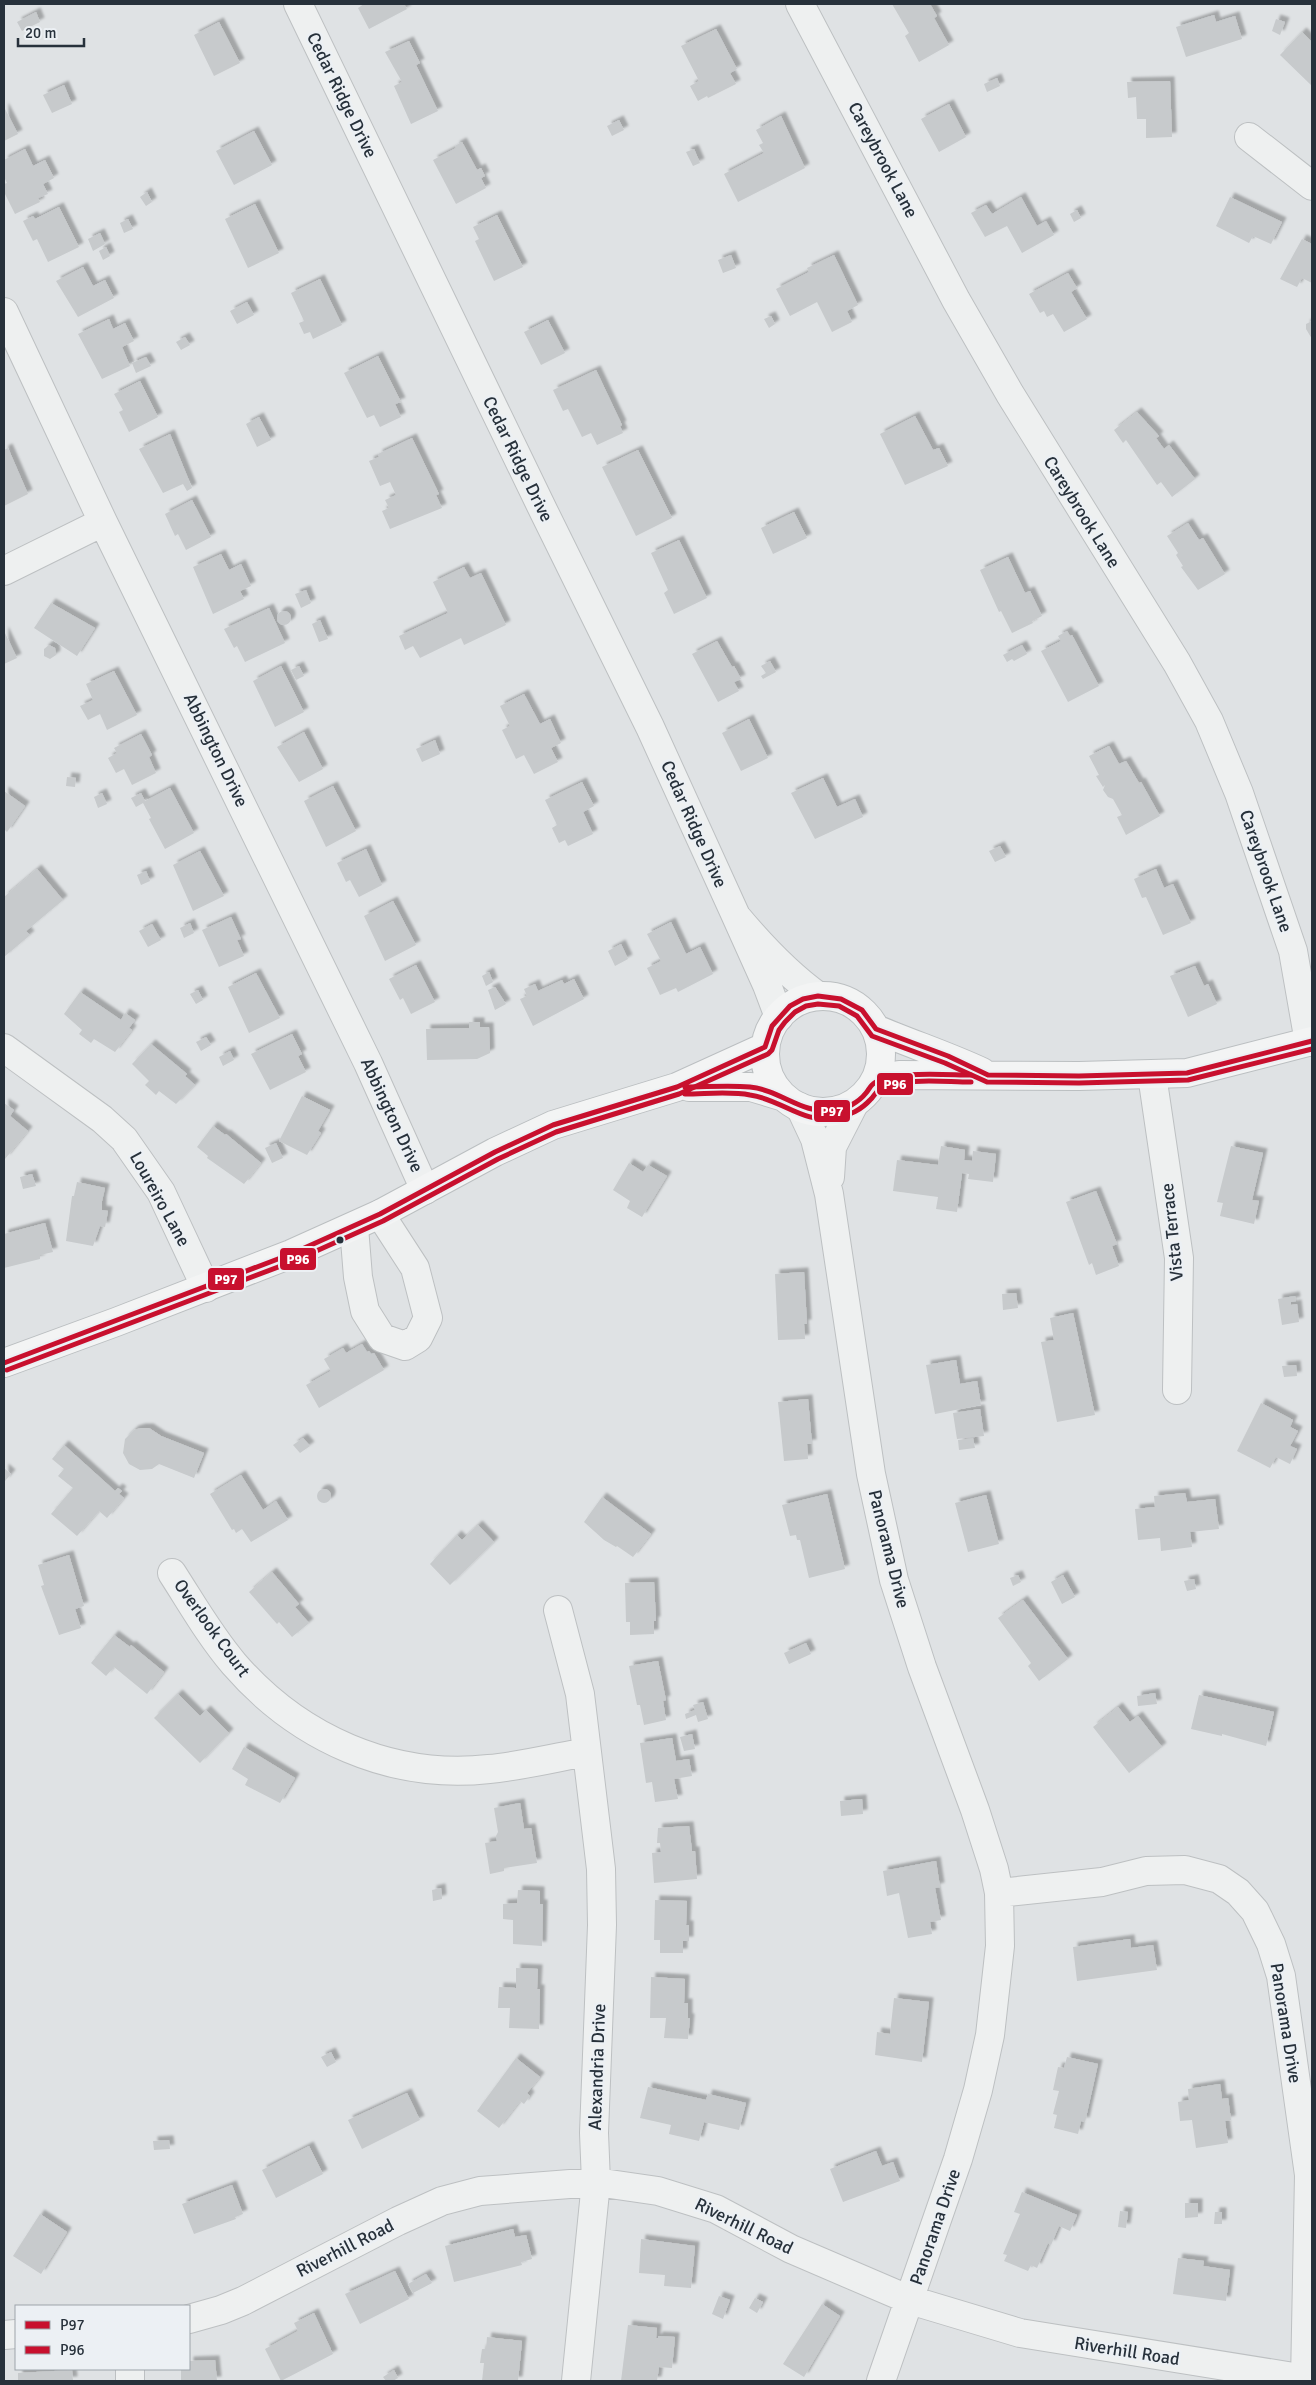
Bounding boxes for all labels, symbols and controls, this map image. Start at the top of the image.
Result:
scale bar [18,15,84,47]
text: 20 m [25,24,56,42]
street label: Cedar Ridge Drive [302,29,382,161]
street label: Careybrook Lane [843,98,923,222]
street label: Cedar Ridge Drive [478,393,558,525]
street label: Careybrook Lane [1039,452,1125,572]
street label: Abbington Drive [179,690,253,810]
street label: Cedar Ridge Drive [656,757,732,891]
street label: Careybrook Lane [1235,807,1297,935]
street label: Abbington Drive [356,1054,428,1176]
line badge: P96 [876,1072,914,1096]
text: P96 [883,1076,907,1093]
line badge: P97 [813,1099,851,1123]
text: P97 [820,1103,844,1120]
street label: Loureiro Lane [125,1148,195,1250]
street label: Vista Terrace [1156,1182,1188,1282]
unlabelled marker [335,1235,345,1245]
line badge: P96 [279,1247,317,1271]
text: P96 [286,1251,310,1268]
line badge: P97 [207,1267,245,1291]
text: P97 [214,1271,238,1288]
street label: Panorama Drive [864,1487,914,1611]
street label: Overlook Court [169,1575,255,1681]
street label: Panorama Drive [1266,1961,1306,2085]
street label: Alexandria Drive [584,2003,610,2131]
street label: Panorama Drive [905,2166,965,2288]
street label: Riverhill Road [691,2193,797,2259]
street label: Riverhill Road [292,2214,398,2282]
legend [15,2305,190,2370]
text: P97 [60,2316,85,2334]
street label: Riverhill Road [1073,2332,1181,2370]
text: P96 [60,2341,85,2359]

